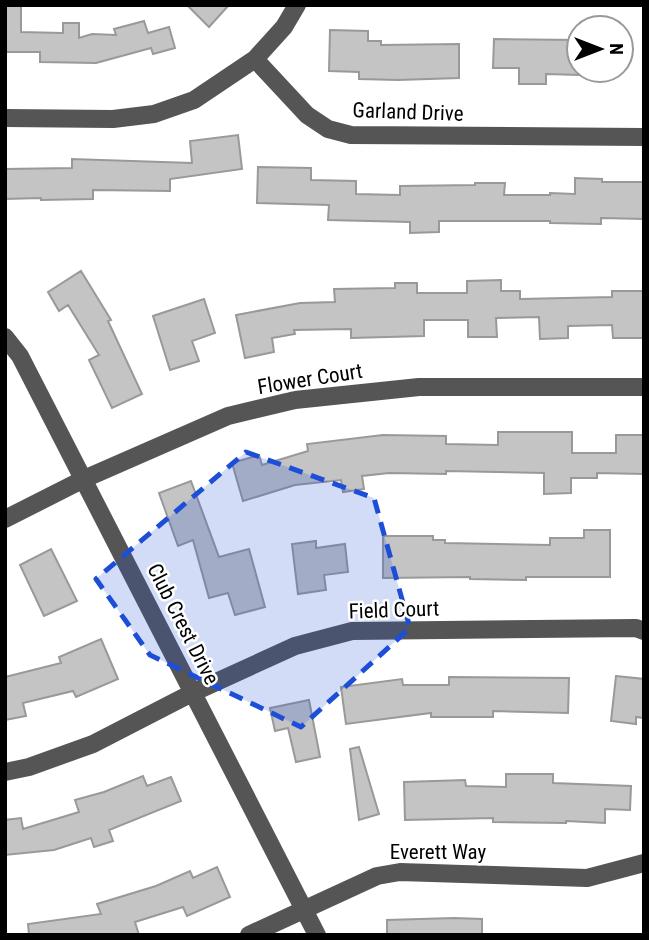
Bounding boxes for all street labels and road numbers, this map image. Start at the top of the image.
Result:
street label: Garland Drive [352,98,464,126]
street label: Flower Court [256,359,364,399]
street label: Club Crest Drive [142,560,224,689]
street label: Field Court [348,596,440,624]
street label: Everett Way [390,840,486,864]

